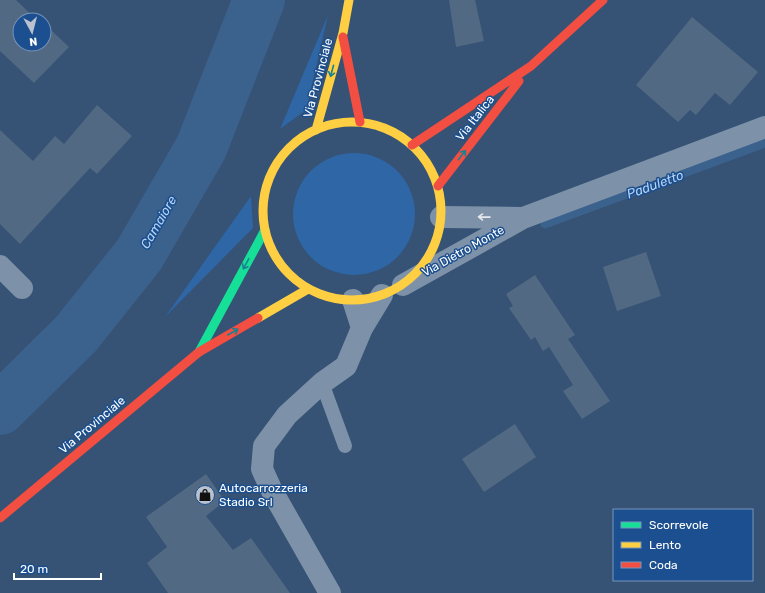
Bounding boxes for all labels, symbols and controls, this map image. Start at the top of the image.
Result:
north arrow [12,12,52,52]
text: N [28,34,38,48]
street label: Via Provinciale [301,36,335,119]
one-way arrow [328,64,335,77]
street label: Via Italica [453,92,497,144]
one-way arrow [458,149,466,160]
water label: Paduletto [625,167,686,202]
water label: Camaiore [137,193,179,251]
one-way arrow [478,213,491,221]
street label: Via Dietro Monte [419,222,507,279]
one-way arrow [242,258,249,270]
one-way arrow [226,328,238,336]
street label: Via Provinciale [56,393,128,457]
place label: Autocarrozzeria Stadio Srl [219,481,308,509]
shop icon: Autocarrozzeria Stadio Srl [194,484,216,506]
legend [613,509,753,581]
text: Scorrevole [649,518,709,532]
text: Lento [649,538,681,552]
scale bar [14,555,101,581]
text: Coda [649,558,678,572]
text: 20 m [20,562,48,576]

